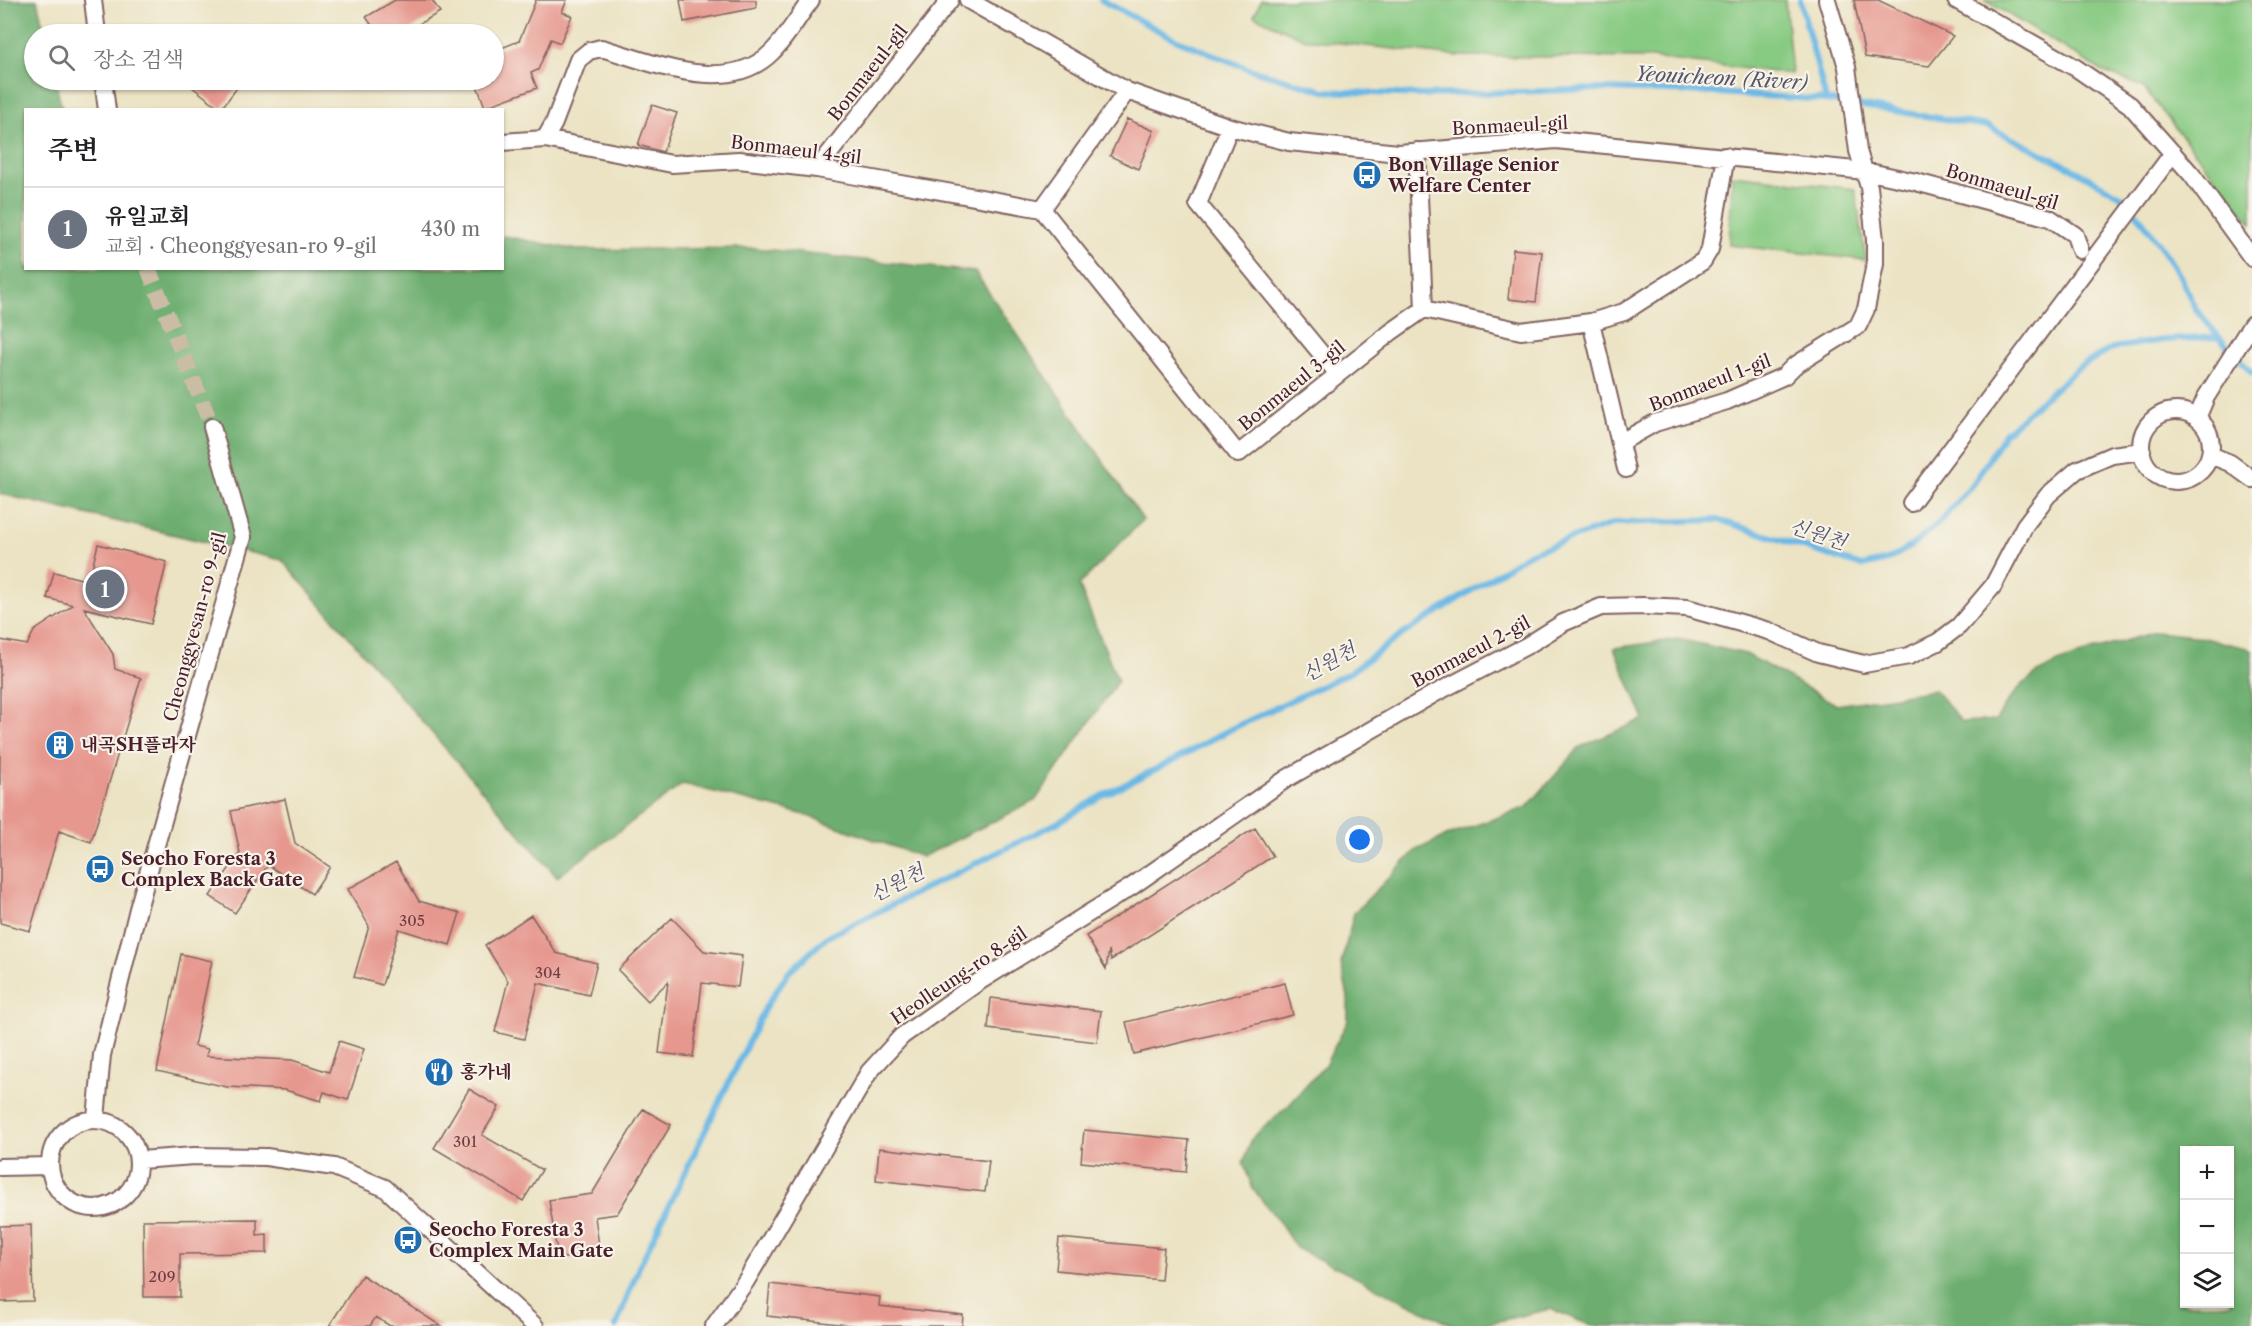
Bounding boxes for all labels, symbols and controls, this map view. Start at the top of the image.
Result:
street label: Bonmaeul-gil [824,20,912,126]
search box [24,24,504,90]
icon: search [45,41,78,74]
text: 장소 검색 [93,46,184,73]
water label: Yeouicheon (River) [1635,61,1809,95]
street label: Bonmaeul-gil [1451,112,1569,140]
street label: Bonmaeul 4-gil [729,131,863,169]
text: 주변 [48,134,98,166]
place label: Bon Village Senior Welfare Center [1387,154,1559,197]
bus stop icon: Bon Village Senior Welfare Center [1351,159,1383,191]
street label: Bonmaeul-gil [1943,159,2061,215]
text: 유일교회 [105,203,190,230]
text: 1 [63,217,72,241]
text: 430 m [421,217,480,241]
text: 교회 · Cheonggyesan-ro 9-gil [105,234,377,258]
street label: Bonmaeul 3-gil [1234,336,1350,436]
street label: Bonmaeul 1-gil [1646,350,1774,416]
water label: 신원천 [1787,514,1851,555]
street label: Cheonggyesan-ro 9-gil [159,530,231,724]
pin: 1 [86,566,124,612]
street label: Bonmaeul 2-gil [1408,611,1534,693]
water label: 신원천 [1298,637,1362,687]
building icon: 내곡SH플라자 [44,729,76,761]
place label: 내곡SH플라자 [81,734,197,756]
your location [1345,825,1374,854]
place label: Seocho Foresta 3 Complex Back Gate [121,848,303,891]
bus stop icon: Seocho Foresta 3 Complex Back Gate [84,853,116,885]
water label: 신원천 [866,858,930,907]
house number: 305 [399,911,425,930]
street label: Heolleung-ro 8-gil [887,922,1031,1030]
house number: 304 [535,963,561,982]
restaurant icon: 홍가네 [423,1056,455,1088]
place label: 홍가네 [460,1061,512,1083]
house number: 301 [453,1132,478,1151]
map controls [2180,1146,2234,1308]
button: + [2180,1146,2234,1200]
button: − [2180,1200,2234,1254]
place label: Seocho Foresta 3 Complex Main Gate [429,1219,614,1262]
bus stop icon: Seocho Foresta 3 Complex Main Gate [392,1224,424,1256]
button: layers [2180,1254,2234,1308]
house number: 209 [149,1267,175,1286]

